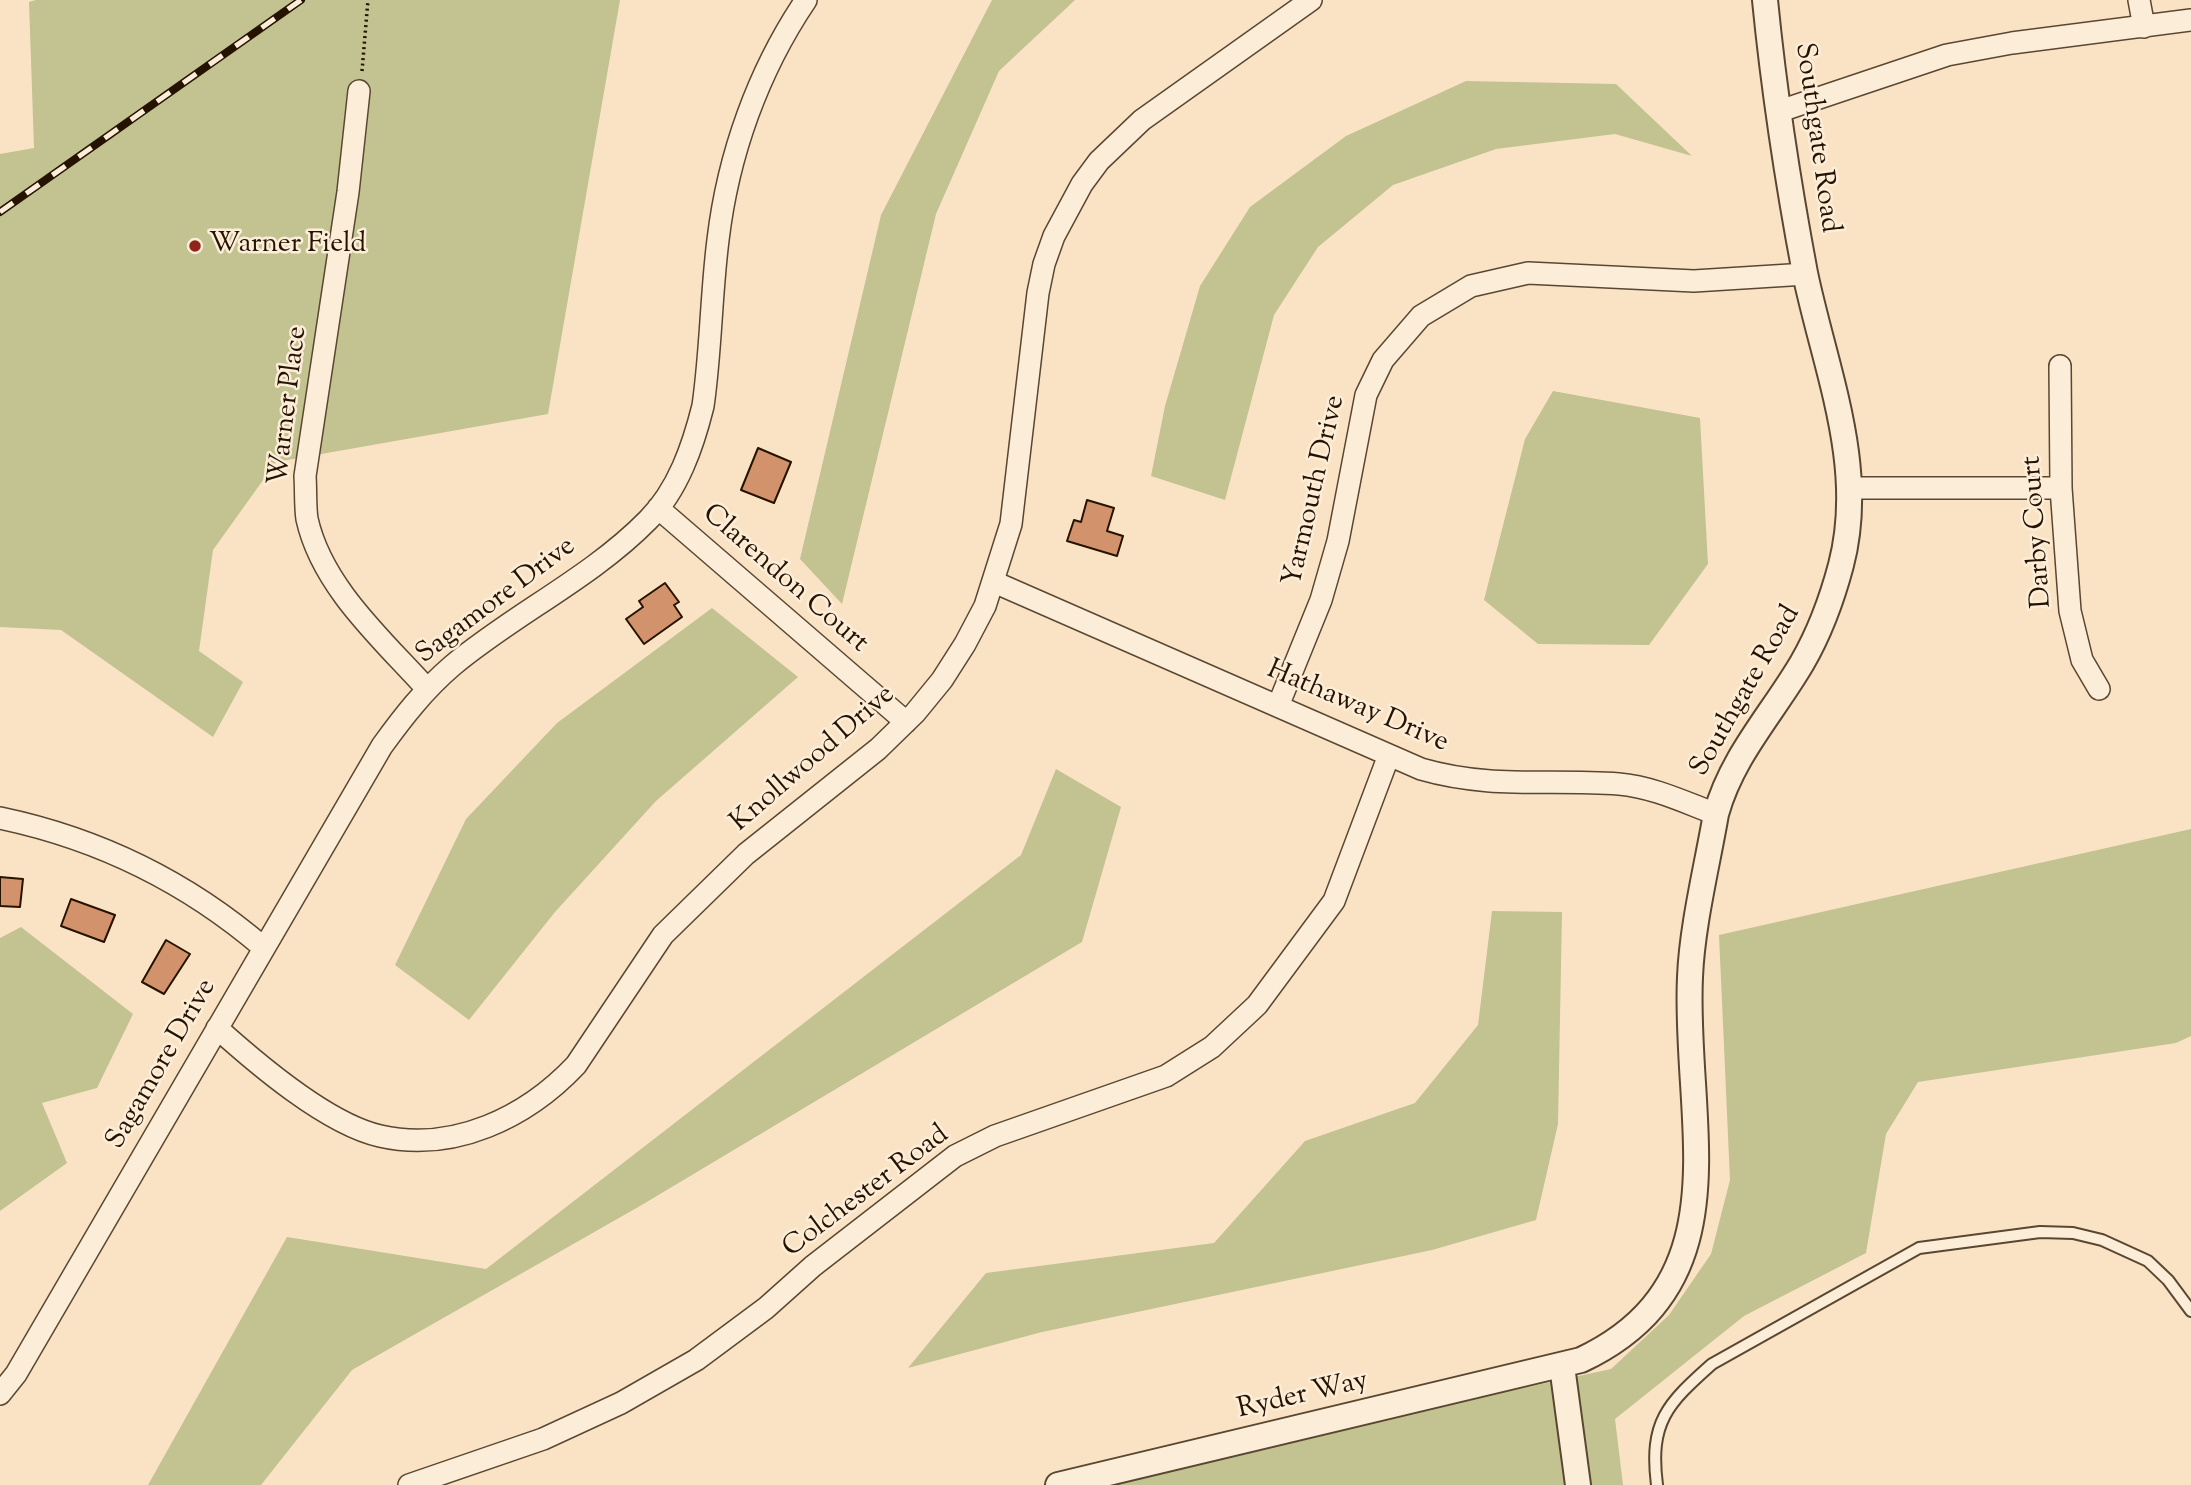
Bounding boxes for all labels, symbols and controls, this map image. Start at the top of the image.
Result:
street label: Southgate Road [1785,41,1845,235]
place label: Warner Field [209,229,366,263]
marker: Warner Field [187,238,203,254]
street label: Warner Place [264,325,316,487]
street label: Yarmouth Drive [1278,392,1354,590]
street label: Darby Court [2017,455,2061,609]
street label: Clarendon Court [694,499,874,661]
street label: Sagamore Drive [411,531,583,673]
street label: Southgate Road [1685,601,1809,783]
street label: Hathaway Drive [1261,655,1453,761]
street label: Knollwood Drive [725,679,903,841]
street label: Sagamore Drive [101,974,225,1156]
street label: Colchester Road [777,1120,957,1266]
street label: Ryder Way [1234,1366,1372,1428]

